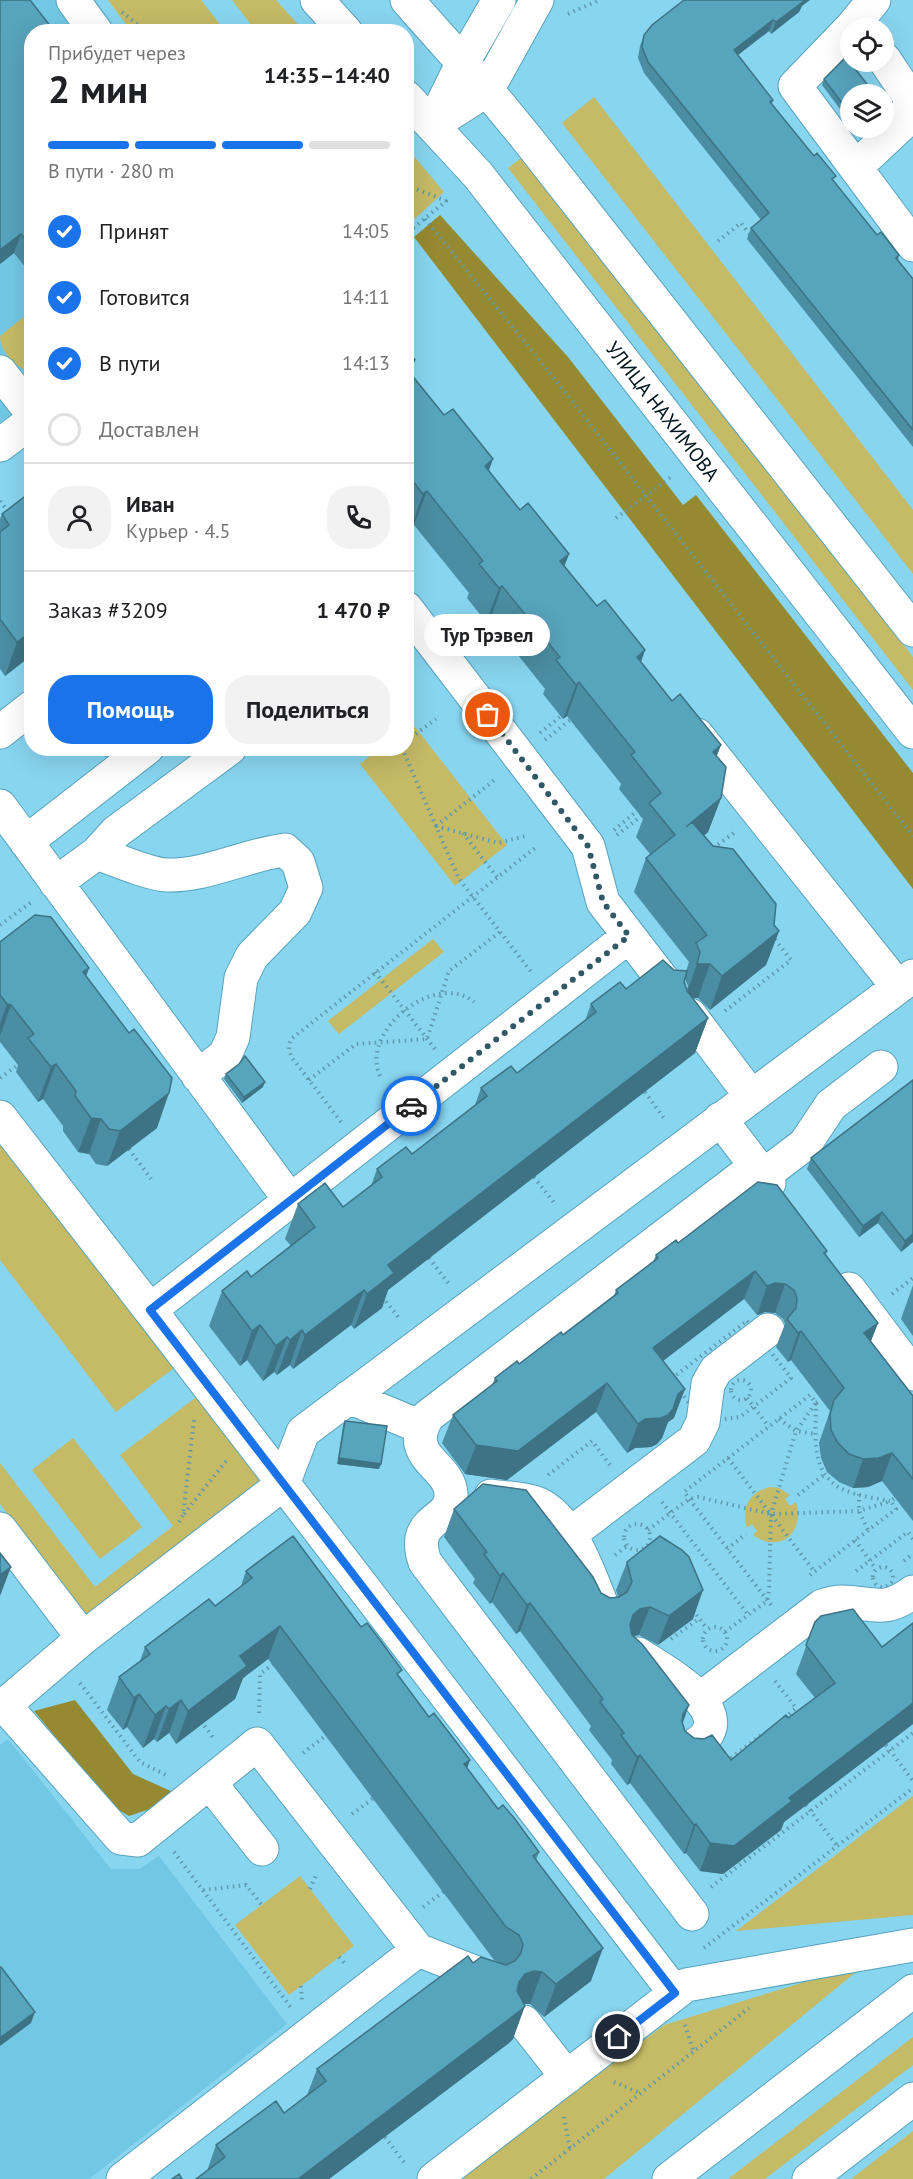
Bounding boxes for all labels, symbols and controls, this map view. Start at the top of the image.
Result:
map controls [840,18,894,138]
button: locate [840,18,894,72]
text: Прибудет через [48,40,186,66]
text: 14:35–14:40 [264,61,390,89]
text: 2 мин [48,63,148,114]
button: layers [840,84,894,138]
text: В пути · 280 m [48,158,174,184]
icon: check [48,215,81,248]
text: Принят [99,217,169,245]
text: 14:05 [342,218,390,244]
icon: check [48,281,81,314]
text: Готовится [99,283,190,311]
text: 14:11 [342,284,390,310]
street label: УЛИЦА НАХИМОВА [600,336,725,487]
icon: check [48,347,81,380]
text: В пути [99,349,161,377]
text: 14:13 [342,350,390,376]
text: Доставлен [99,415,199,443]
button: person [48,486,111,549]
button: phone [327,486,390,549]
text: Иван [126,490,175,518]
text: Курьер · 4.5 [126,518,230,544]
text: Заказ #3209 [48,596,168,624]
text: 1 470 ₽ [316,596,390,624]
callout: Тур Трэвел [425,613,551,655]
text: Тур Трэвел [441,622,533,648]
button: Помощь [48,675,213,744]
button: Поделиться [225,675,390,744]
pin [462,689,513,740]
icon: bag [471,698,504,731]
courier [381,1076,441,1136]
icon: car [395,1090,428,1123]
pin [592,2011,643,2062]
icon: home [601,2020,634,2053]

